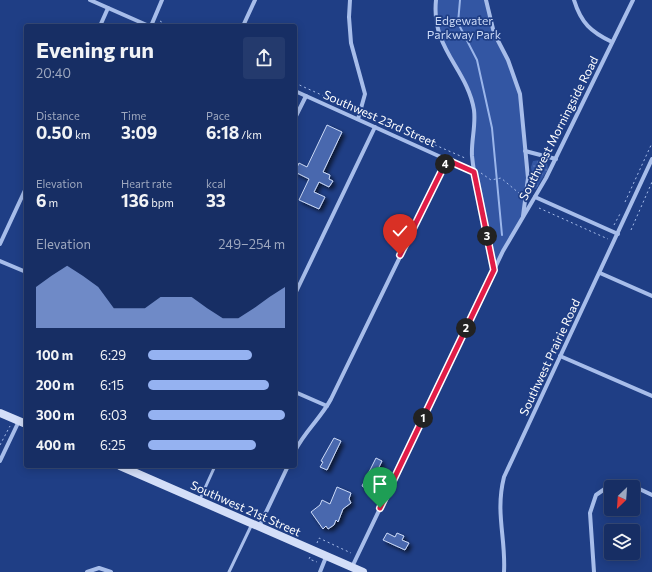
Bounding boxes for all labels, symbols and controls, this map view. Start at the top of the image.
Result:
park label: Edgewater Parkway Park [427,13,502,41]
text: Evening run [36,36,154,63]
button: share [243,37,285,79]
street label: Southwest Morningside Road [515,54,601,202]
text: 20:40 [36,65,71,81]
street label: Southwest 23rd Street [321,87,439,149]
text: Distance [36,109,80,122]
text: Time [121,109,146,122]
text: Pace [206,109,230,122]
text: 0.50 [36,122,73,143]
text: 3:09 [121,122,157,143]
text: 6:18 [206,122,239,143]
text: km [73,128,90,141]
text: /km [239,128,262,141]
pin: 4 [435,154,455,174]
text: 4 [442,157,448,170]
text: Elevation [36,177,82,190]
text: Heart rate [121,177,172,190]
text: kcal [206,177,226,190]
text: 6 [36,190,47,211]
text: 136 [121,190,149,211]
text: 33 [206,190,226,211]
text: m [47,196,58,209]
text: bpm [149,196,174,209]
pin [383,214,417,255]
icon: check [389,220,411,242]
pin: 3 [477,226,497,246]
text: 3 [484,229,490,242]
text: Elevation [36,236,91,252]
text: 249–254 m [218,236,285,252]
street label: Southwest Prairie Road [516,296,582,418]
pin: 2 [456,318,476,338]
text: 2 [463,321,469,334]
text: 100 m [36,347,73,363]
text: 6:29 [100,347,126,363]
text: 200 m [36,377,74,393]
text: 6:15 [100,377,124,393]
text: 300 m [36,407,75,423]
text: 6:03 [100,407,127,423]
pin: 1 [413,408,433,428]
text: 1 [421,411,425,424]
text: 400 m [36,437,75,453]
text: 6:25 [100,437,126,453]
pin [363,467,397,508]
icon: arrive [369,473,391,495]
street label: Southwest 21st Street [189,477,303,539]
north arrow [604,480,640,516]
map controls [604,480,640,560]
button: layers [604,524,640,560]

